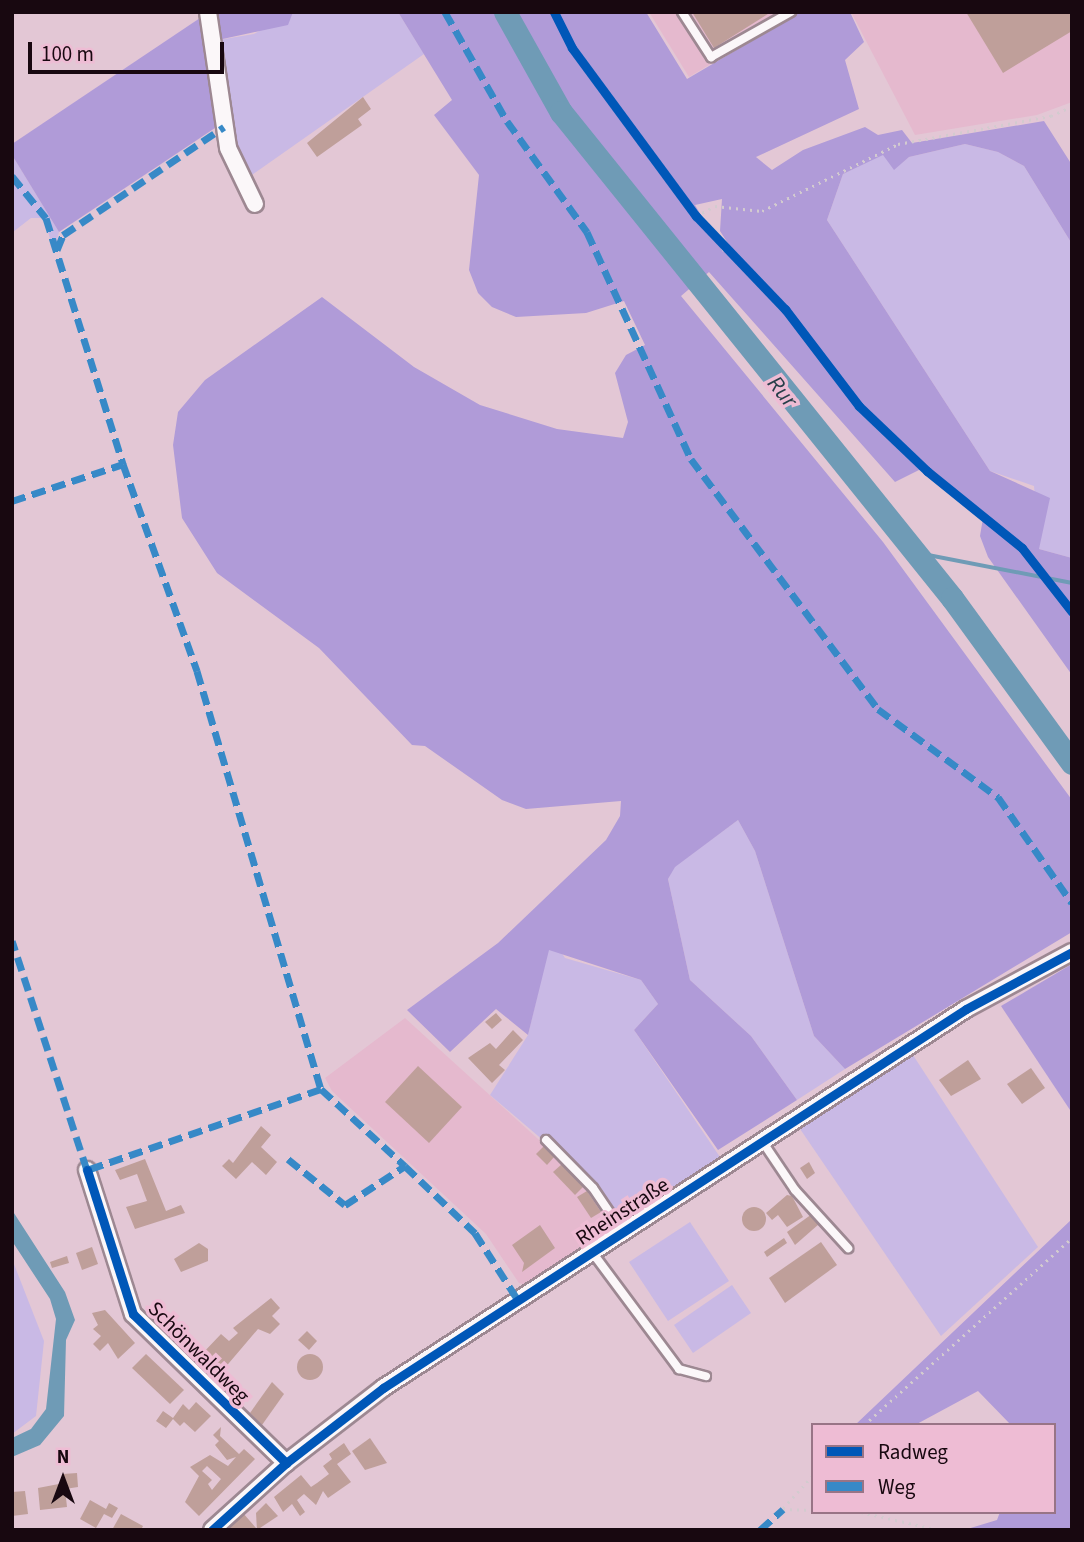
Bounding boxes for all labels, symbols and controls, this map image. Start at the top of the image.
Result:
scale bar [32,28,228,72]
text: 100 m [41,39,94,69]
water label: Rur [761,371,803,413]
street label: Rheinstraße [571,1172,673,1250]
street label: Schönwaldweg [143,1296,255,1408]
legend [811,1423,1056,1514]
text: Radweg [878,1437,948,1467]
north arrow [28,1444,98,1514]
text: N [57,1444,69,1471]
text: Weg [878,1472,915,1502]

